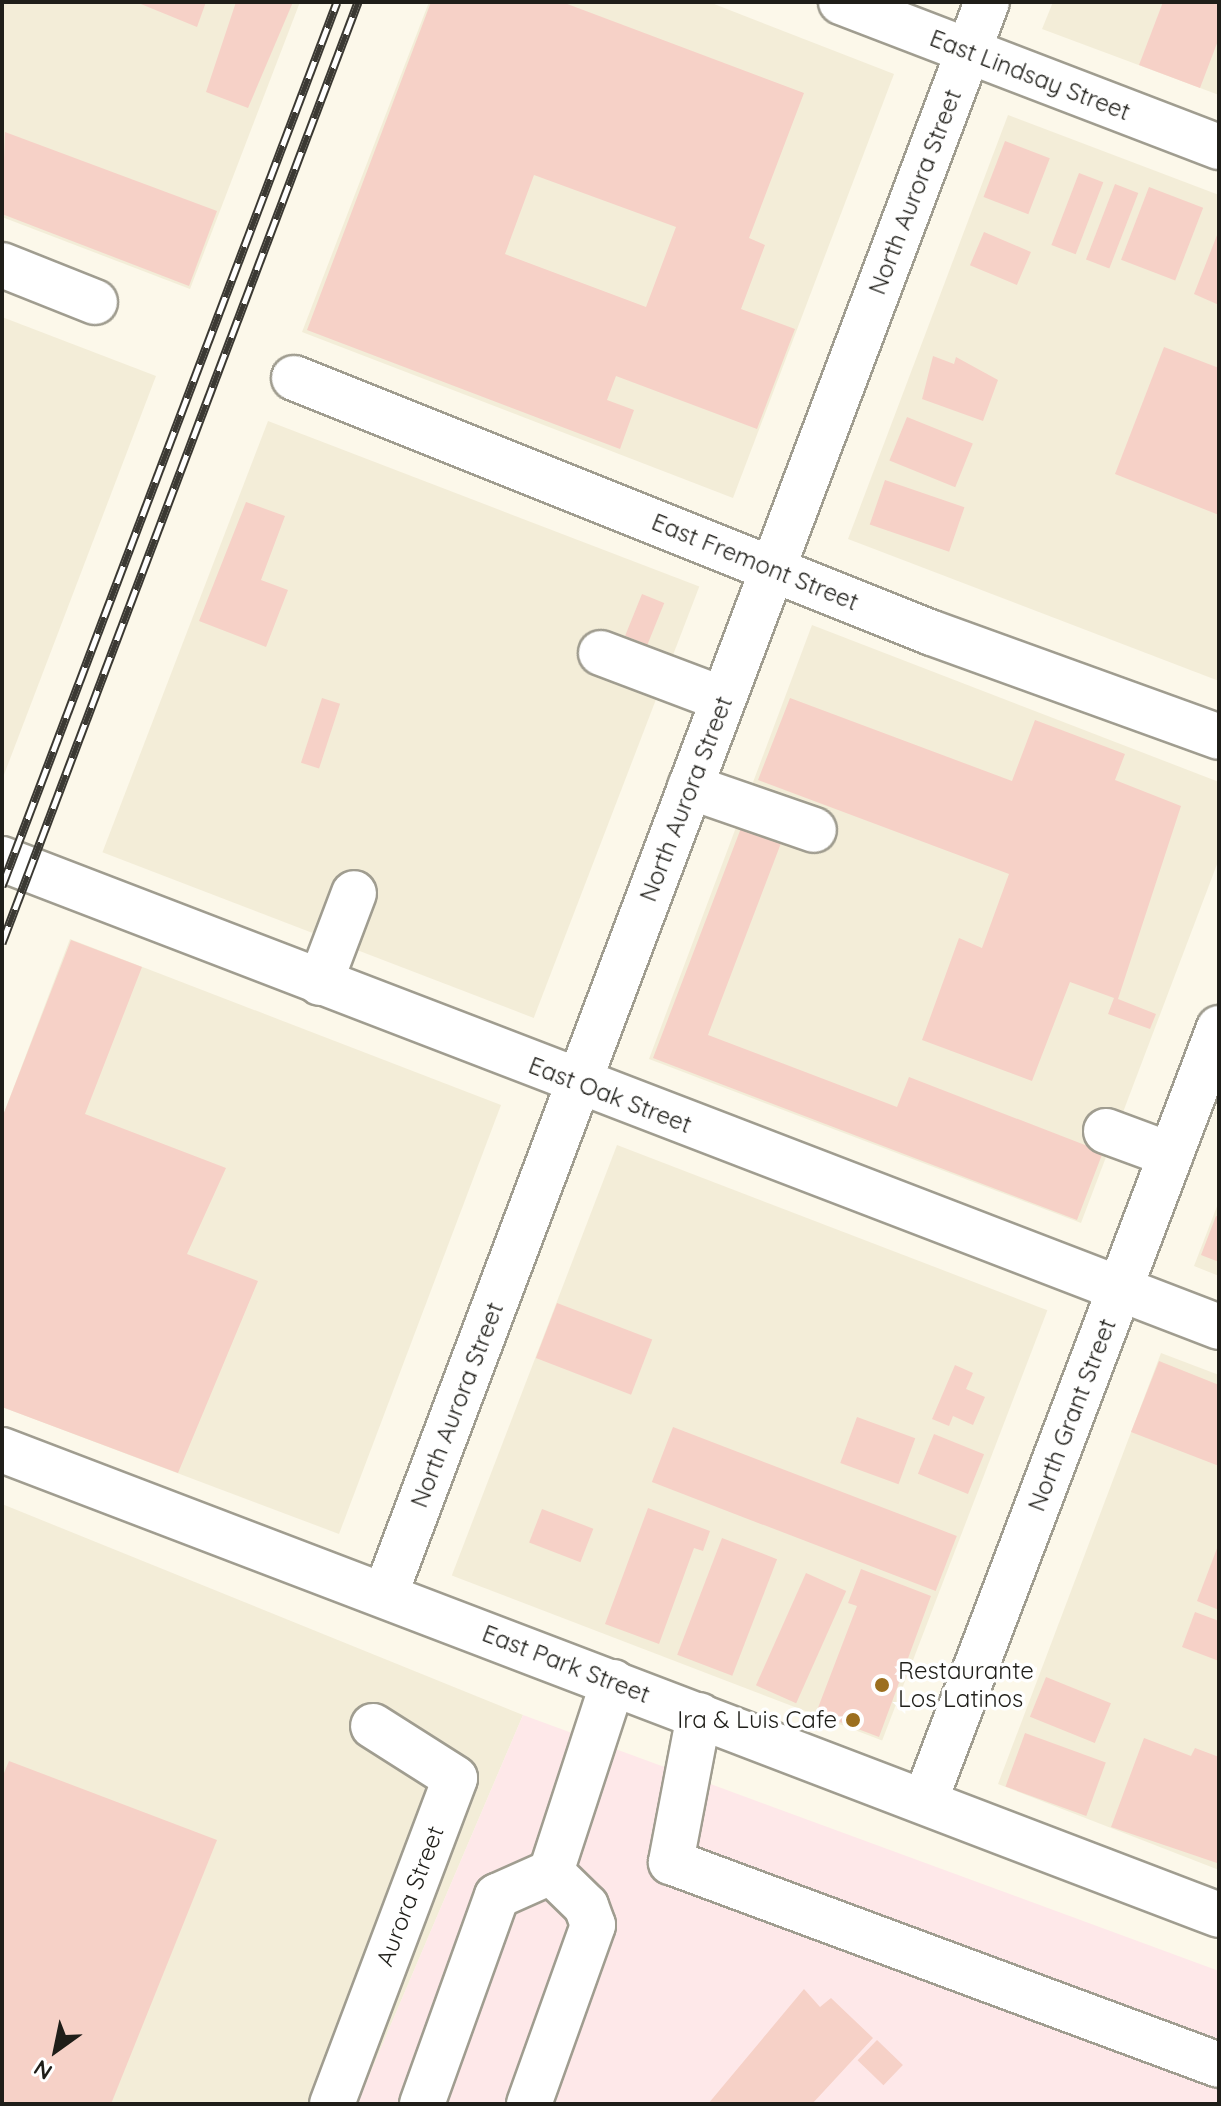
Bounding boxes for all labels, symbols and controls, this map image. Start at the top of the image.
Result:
street label: East Lindsay Street [926,24,1134,126]
street label: North Aurora Street [863,85,967,299]
street label: East Fremont Street [647,507,863,617]
street label: North Aurora Street [634,692,738,906]
street label: East Oak Street [525,1051,695,1139]
street label: North Aurora Street [405,1298,509,1512]
street label: North Grant Street [1022,1315,1122,1515]
street label: East Park Street [478,1619,654,1709]
place label: Restaurante Los Latinos [898,1657,1034,1713]
marker: Restaurante Los Latinos [873,1676,891,1694]
place label: Ira & Luis Cafe [677,1706,837,1734]
marker: Ira & Luis Cafe [844,1711,862,1729]
street label: Aurora Street [370,1822,450,1970]
north arrow [16,2010,96,2090]
text: N [29,2054,57,2086]

